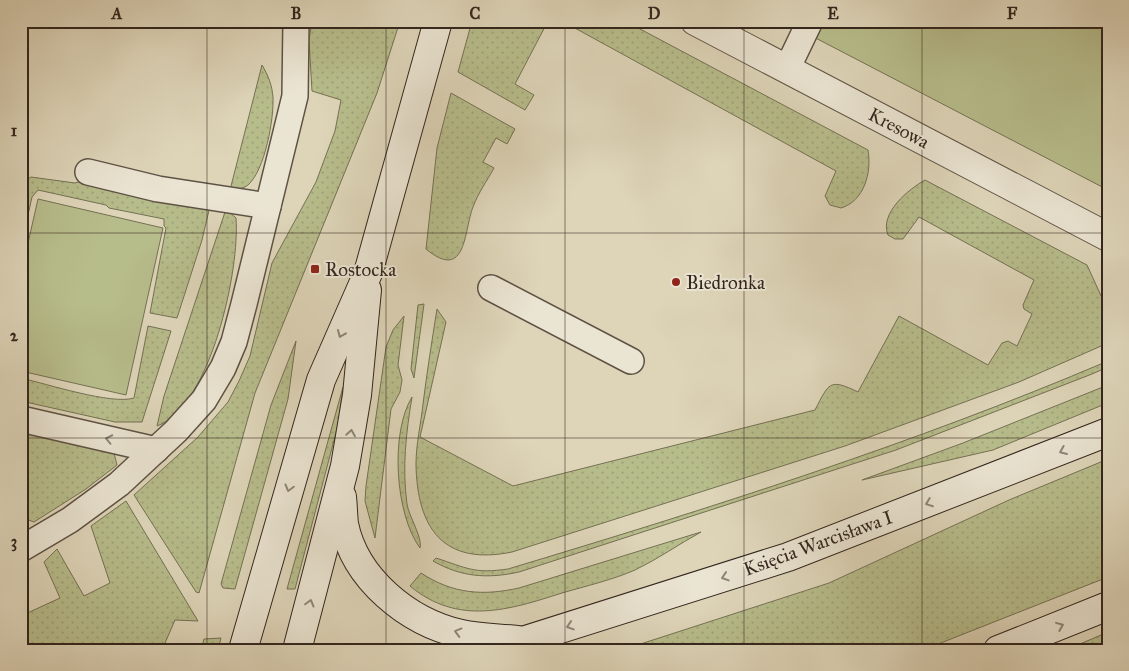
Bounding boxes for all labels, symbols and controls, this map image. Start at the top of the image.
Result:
text: A [111,4,123,23]
text: B [291,4,301,23]
text: C [470,4,481,23]
text: D [648,4,661,23]
text: E [827,4,839,23]
text: F [1007,4,1018,23]
street label: Kresowa [865,102,934,154]
text: 1 [11,121,18,140]
place label: Rostocka [325,258,397,281]
marker: Rostocka [309,263,321,275]
place label: Biedronka [686,271,766,294]
marker: Biedronka [670,276,682,288]
text: 2 [10,326,19,345]
one-way arrow [337,329,348,338]
one-way arrow [345,429,355,437]
one-way arrow [104,434,113,445]
one-way arrow [1059,444,1068,455]
one-way arrow [285,483,295,491]
one-way arrow [925,497,934,507]
street label: Księcia Warcisława I [740,505,896,581]
text: 3 [11,532,17,552]
one-way arrow [721,571,730,581]
one-way arrow [304,599,314,607]
one-way arrow [567,621,575,631]
one-way arrow [1055,621,1064,632]
one-way arrow [455,628,463,638]

